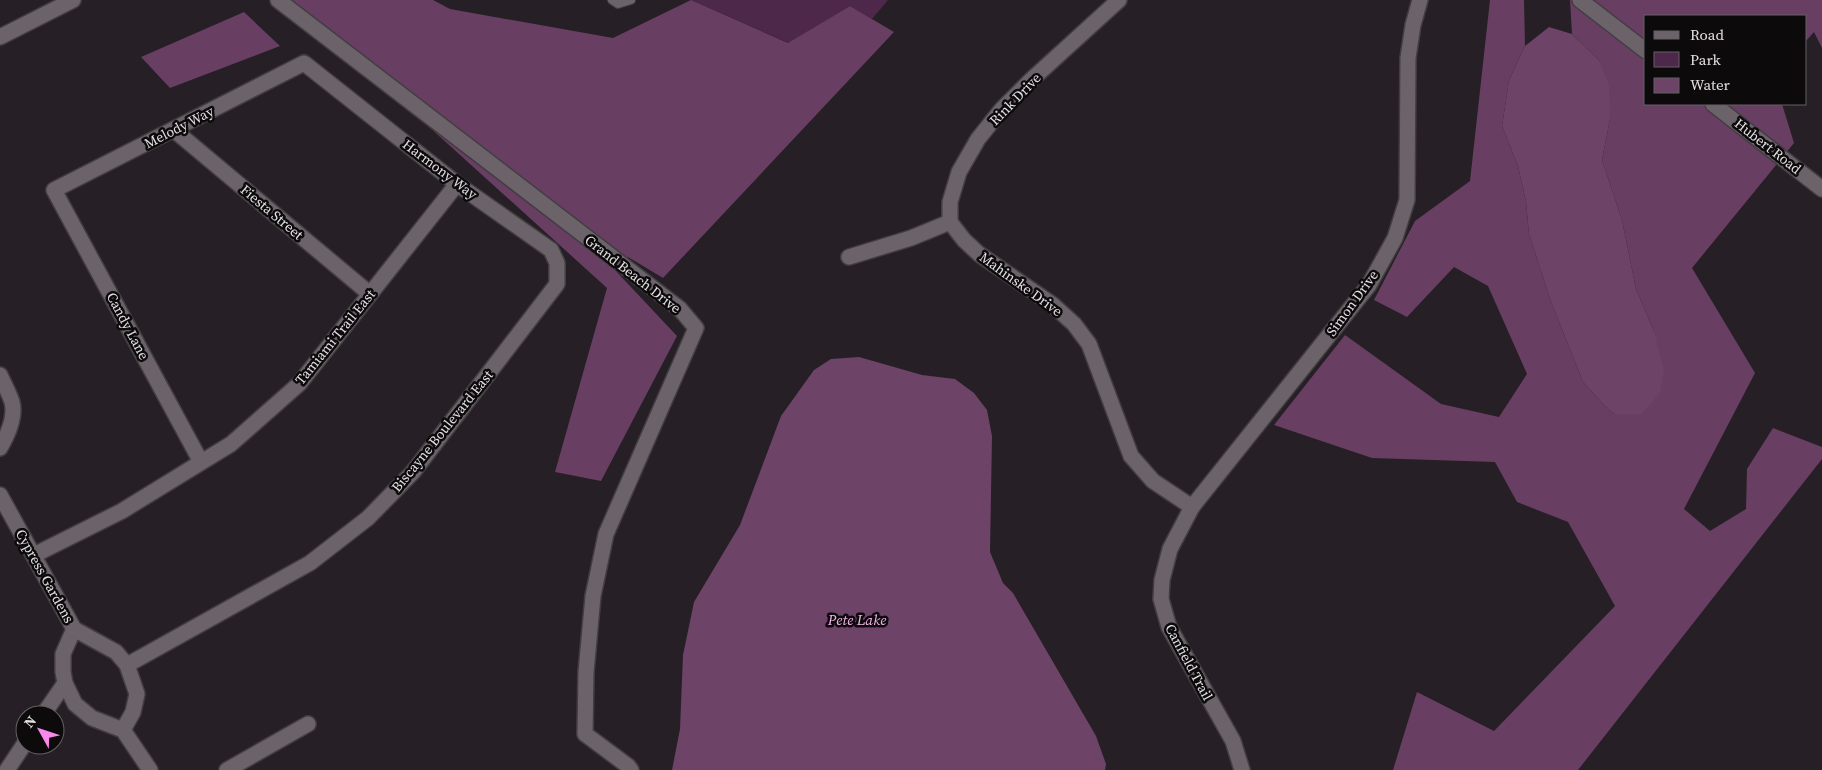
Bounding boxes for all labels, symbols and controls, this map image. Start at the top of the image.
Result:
legend [1644,15,1807,105]
text: Road [1690,24,1724,45]
text: Park [1690,49,1722,70]
street label: Rink Drive [985,68,1045,130]
text: Water [1690,74,1731,95]
street label: Melody Way [141,101,218,153]
street label: Hubert Road [1730,114,1806,178]
street label: Harmony Way [399,134,482,204]
street label: Fiesta Street [236,180,308,245]
street label: Grand Beach Drive [581,230,685,318]
street label: Mahinske Drive [975,247,1067,321]
street label: Simon Drive [1321,266,1383,340]
street label: Tamiami Trail East [290,285,380,389]
street label: Candy Lane [102,289,154,363]
street label: Biscayne Boulevard East [386,365,498,496]
street label: Cypress Gardens [11,525,79,627]
water label: Pete Lake [827,609,886,630]
street label: Canfield Trail [1160,620,1218,704]
north arrow [15,705,65,755]
text: N [19,711,41,732]

